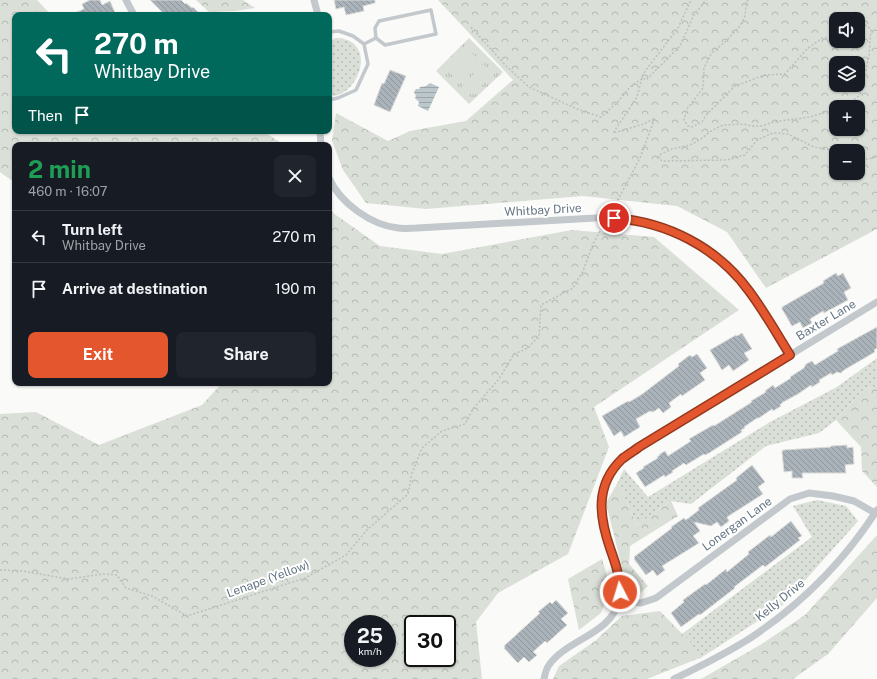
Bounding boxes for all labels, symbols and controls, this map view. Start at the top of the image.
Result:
map controls [829,12,865,180]
button: sound [829,12,865,48]
text: 270 m [94,27,178,60]
icon: left [28,28,80,80]
button: layers [829,56,865,92]
text: Whitbay Drive [94,61,210,82]
button: + [829,100,865,136]
icon: arrive [71,104,93,126]
text: Then [28,107,63,124]
button: − [829,144,865,180]
text: 2 min [28,155,91,183]
button: close [274,155,316,197]
text: 460 m · 16:07 [28,184,108,199]
street label: Whitbay Drive [504,201,582,219]
pin [597,201,631,235]
icon: arrive [603,207,625,229]
text: Turn left [62,221,123,238]
icon: left [28,226,50,248]
text: 270 m [273,228,316,245]
text: Whitbay Drive [62,238,146,253]
icon: arrive [28,278,50,300]
text: Arrive at destination [62,280,207,297]
text: 190 m [275,280,316,297]
street label: Baxter Lane [794,297,859,343]
button: Exit [28,332,168,378]
button: Share [176,332,316,378]
street label: Lonergan Lane [699,494,775,554]
street label: Lenape (Yellow) [225,558,311,600]
position arrow [599,571,641,613]
street label: Kelly Drive [752,576,808,624]
speed limit sign: 30 [404,615,456,667]
text: 25 [357,624,383,648]
text: km/h [358,645,382,657]

